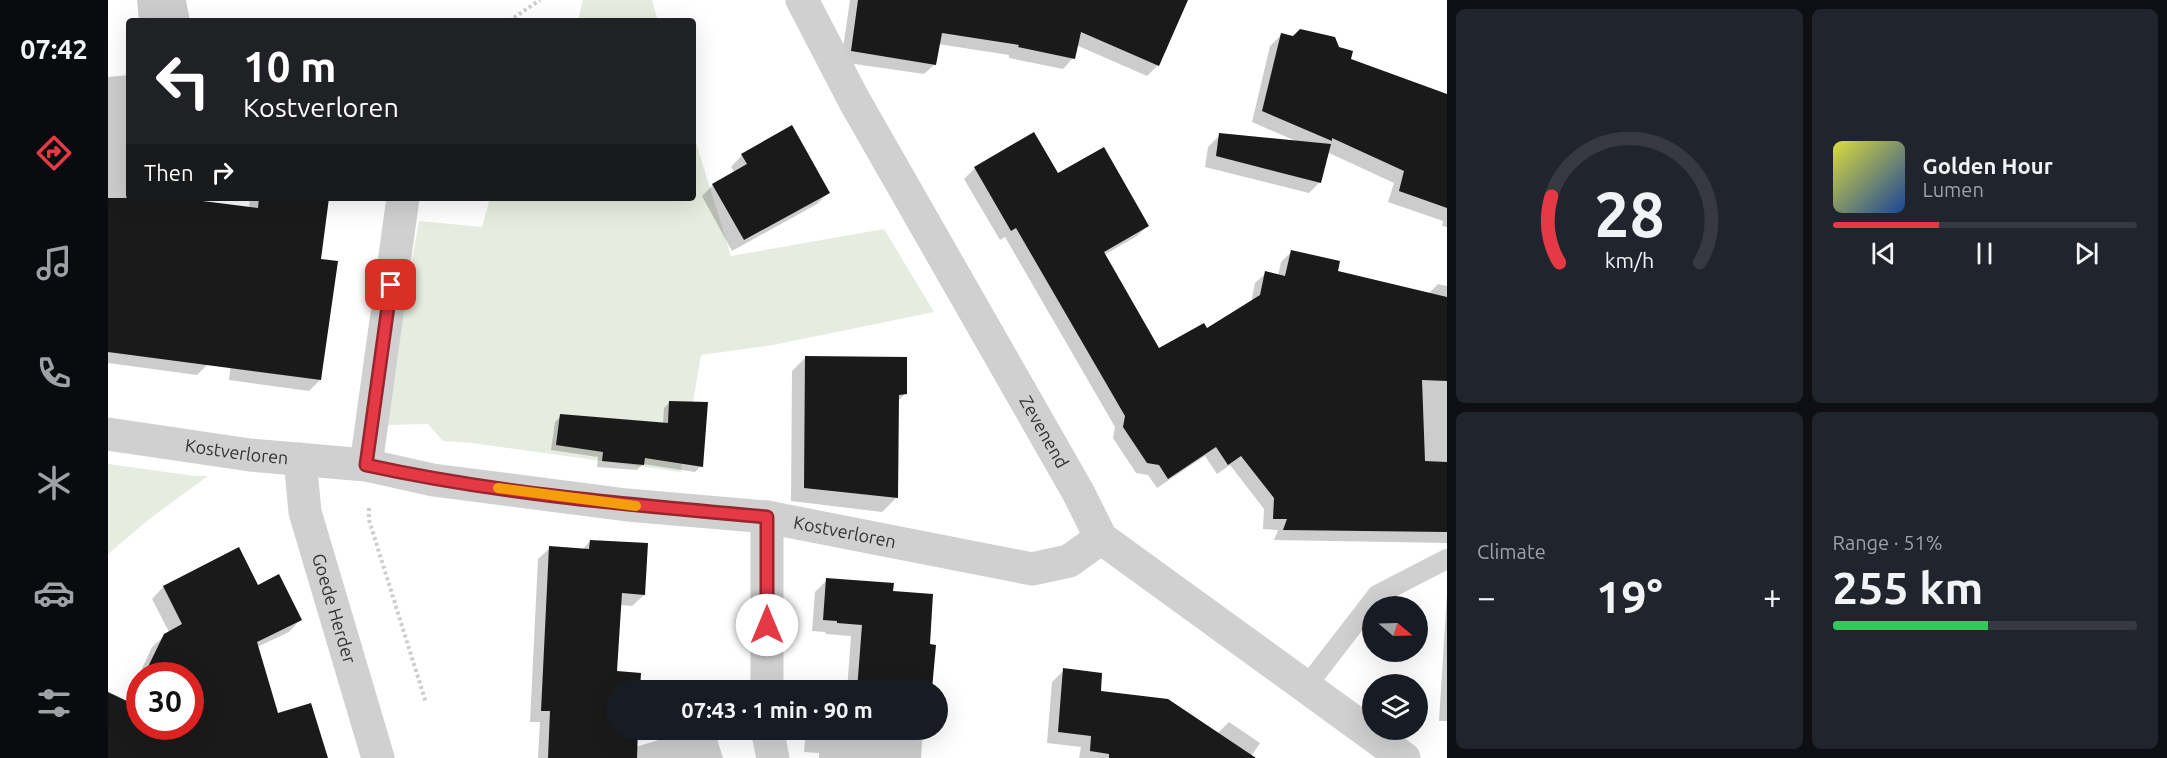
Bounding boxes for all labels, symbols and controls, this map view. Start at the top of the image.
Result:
text: 07:42 [20,34,88,64]
icon: left [144,42,222,120]
text: 10 m [243,43,337,90]
text: Kostverloren [243,92,399,122]
icon: directions [33,132,75,174]
text: Golden Hour [1923,153,2053,178]
icon: right [206,156,239,189]
text: Then [144,160,194,185]
text: Lumen [1923,178,1984,201]
text: 28 [1594,179,1664,249]
icon: previous [1867,237,1900,270]
icon: pause [1968,237,2001,270]
icon: next [2070,237,2103,270]
icon: music [33,242,75,284]
text: km/h [1604,248,1654,272]
pin [365,259,416,310]
icon: arrive [374,268,407,301]
icon: phone [33,352,75,394]
street label: Zevenend [1016,392,1073,471]
street label: Kostverloren [184,435,289,467]
icon: climate [33,462,75,504]
street label: Kostverloren [792,511,898,551]
text: Range · 51% [1833,531,1943,554]
text: Climate [1477,540,1546,563]
street label: Goede Herder [309,551,360,666]
text: 255 km [1833,562,1983,613]
text: 19° [1596,571,1663,622]
icon: car [33,572,75,614]
text: − [1477,578,1496,615]
text: + [1763,578,1782,615]
position arrow [735,593,799,657]
north arrow [1362,596,1428,662]
map controls [1362,596,1428,740]
speed limit sign: 30 [126,662,204,740]
button: layers [1362,674,1428,740]
icon: filters [33,682,75,724]
text: 07:43 · 1 min · 90 m [681,697,873,722]

